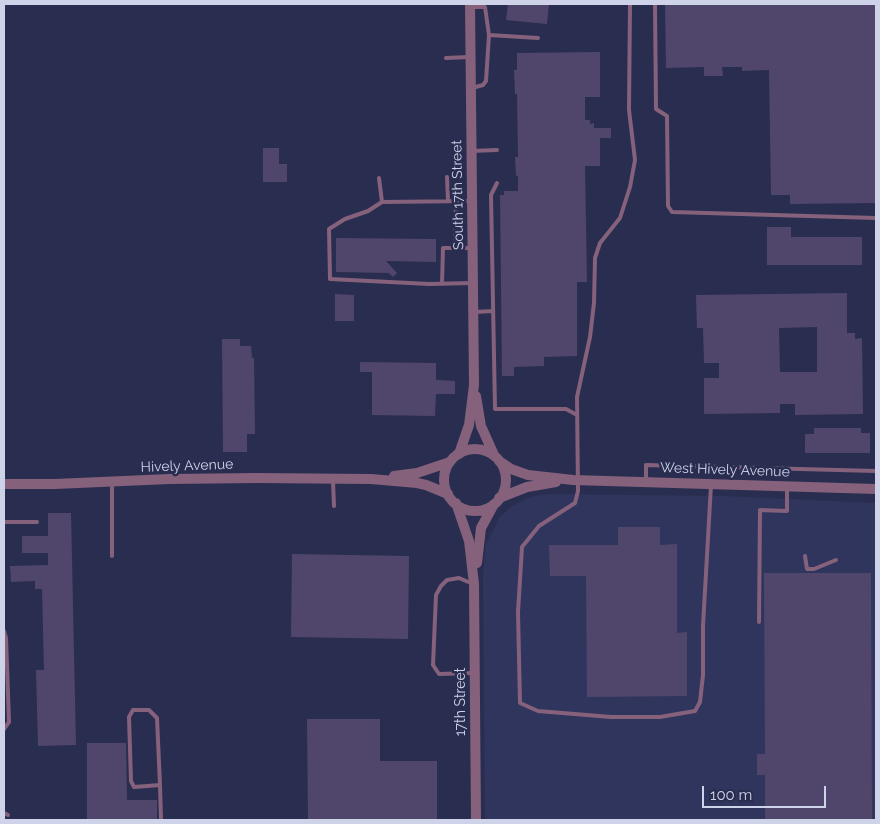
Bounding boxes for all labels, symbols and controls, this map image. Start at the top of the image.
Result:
street label: South 17th Street [449,140,467,250]
street label: Hively Avenue [140,456,234,476]
street label: West Hively Avenue [660,459,790,481]
street label: 17th Street [453,668,469,736]
scale bar [705,776,829,808]
text: 100 m [710,786,752,804]

